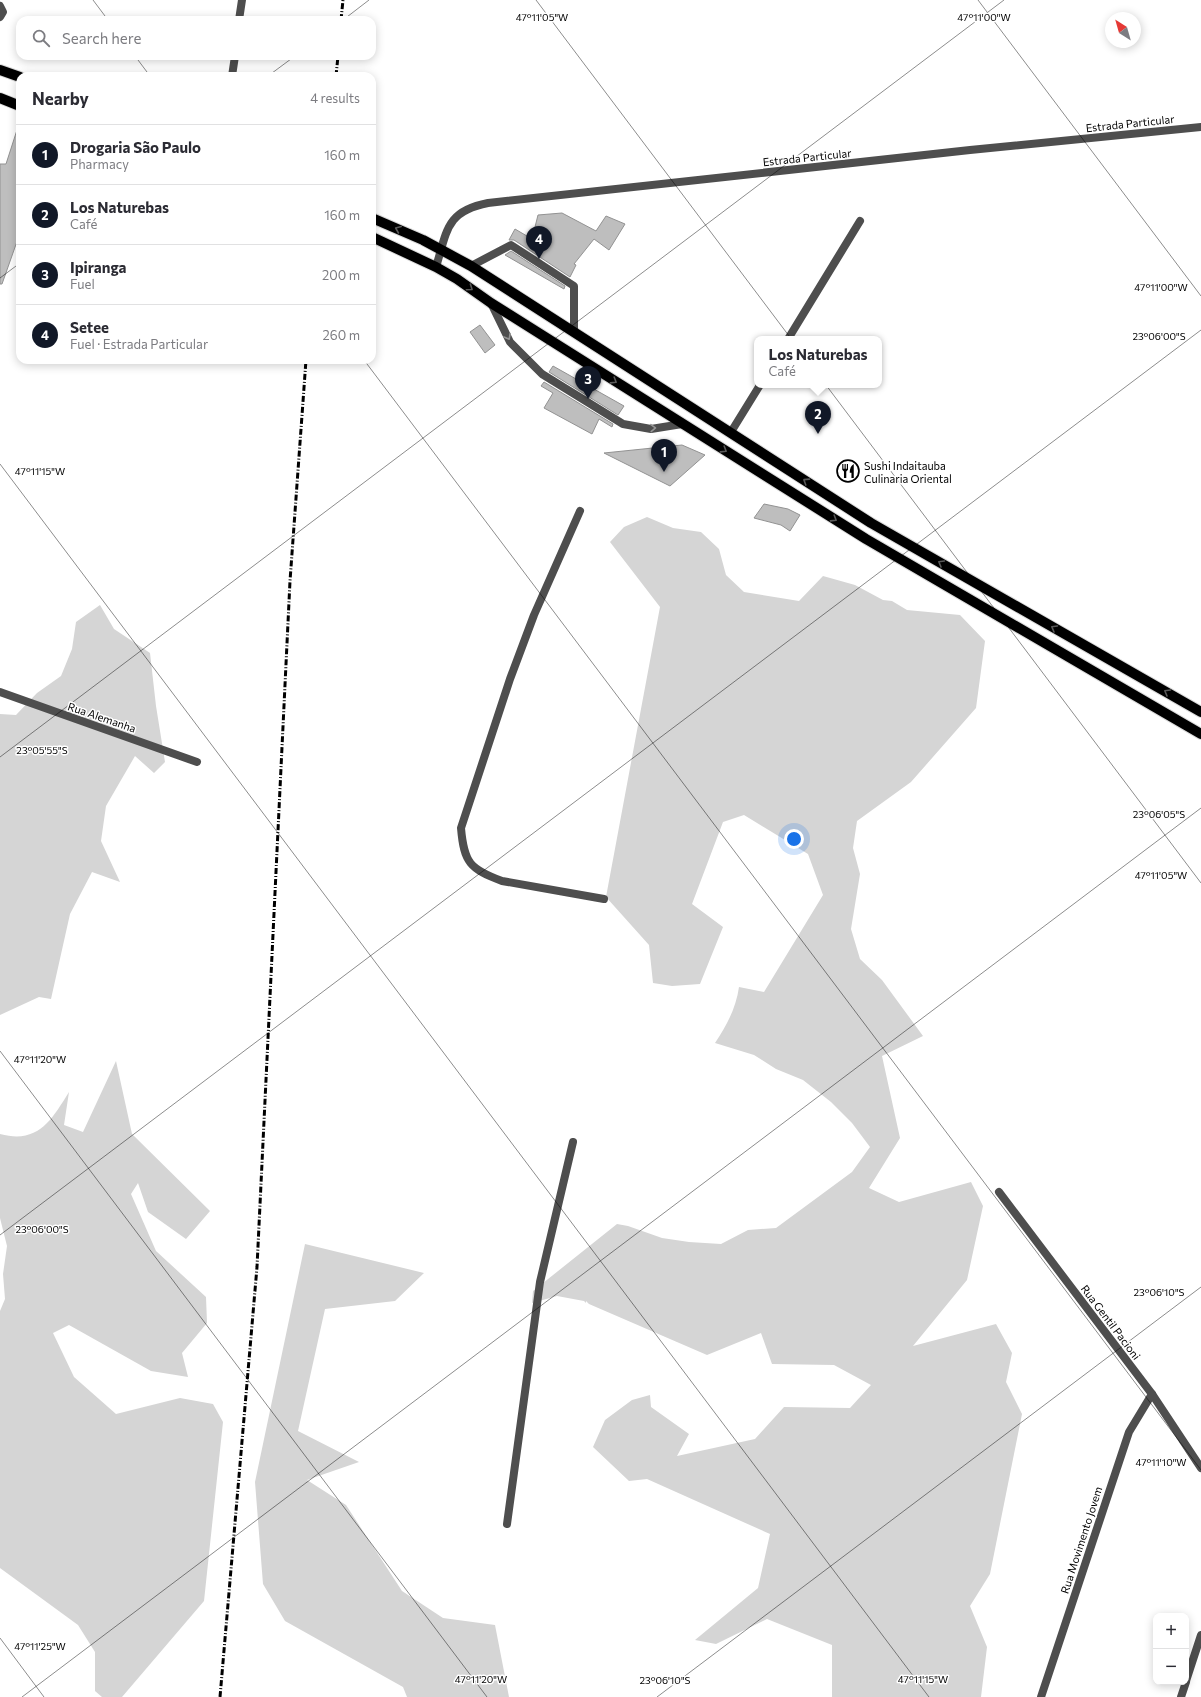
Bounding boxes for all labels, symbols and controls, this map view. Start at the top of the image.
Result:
text: 47°11'05"W [516,11,568,23]
text: 47°11'00"W [957,11,1011,23]
north arrow [1105,12,1141,48]
search box [16,16,376,60]
icon: search [30,27,52,49]
text: Search here [62,29,141,47]
text: Nearby [32,88,89,109]
text: 4 results [310,90,360,106]
street label: Estrada Particular [1085,112,1176,134]
text: Drogaria São Paulo [70,138,201,156]
street label: Estrada Particular [762,146,853,168]
text: 1 [42,147,48,163]
text: 160 m [324,147,360,163]
text: Pharmacy [70,156,129,172]
text: Los Naturebas [70,198,169,216]
text: 2 [41,207,49,223]
text: 160 m [324,207,360,223]
text: Café [70,216,97,232]
one-way arrow [394,226,401,234]
pin: 4 [526,226,552,259]
text: Ipiranga [70,258,127,276]
text: 3 [41,267,49,283]
text: 200 m [322,267,360,283]
text: Fuel [70,276,95,292]
text: 47°11'00"W [1134,281,1188,293]
one-way arrow [465,283,472,290]
text: Setee [70,318,109,336]
text: 4 [41,327,49,343]
text: 260 m [323,327,360,343]
text: 23°06'00"S [1132,330,1186,342]
one-way arrow [504,333,511,341]
text: Fuel · Estrada Particular [70,336,208,352]
popup [754,336,882,388]
text: Los Naturebas [768,345,868,363]
text: Café [768,363,796,379]
pin: 3 [575,366,601,399]
one-way arrow [610,376,617,383]
pin: 2 [805,401,831,434]
one-way arrow [650,423,656,432]
pin: 1 [651,439,677,472]
one-way arrow [720,445,727,453]
restaurant icon: Sushi Indaitauba Culinaria Oriental [835,458,861,484]
place label: Sushi Indaitauba Culinaria Oriental [864,459,952,485]
text: 47°11'15"W [15,465,65,477]
one-way arrow [804,479,811,486]
one-way arrow [830,515,837,522]
one-way arrow [938,561,945,568]
one-way arrow [1051,625,1058,632]
one-way arrow [1164,690,1171,697]
street label: Rua Alemanha [66,699,138,735]
text: 23°05'55"S [16,744,68,756]
text: 23°06'05"S [1133,808,1185,820]
your location [784,829,804,849]
text: 47°11'05"W [1135,869,1187,881]
text: 47°11'20"W [14,1053,66,1065]
text: 23°06'00"S [15,1223,69,1235]
street label: Rua Gentil Pacioni [1079,1282,1143,1362]
text: 23°06'10"S [1134,1286,1185,1298]
text: 47°11'10"W [1135,1456,1187,1468]
street label: Rua Movimento Jovem [1058,1485,1105,1596]
map controls [1153,1613,1189,1685]
button: + [1153,1613,1189,1649]
text: 47°11'25"W [14,1640,66,1652]
button: − [1153,1649,1189,1685]
text: 47°11'20"W [455,1673,507,1685]
text: 47°11'15"W [898,1673,948,1685]
text: 23°06'10"S [640,1674,691,1686]

